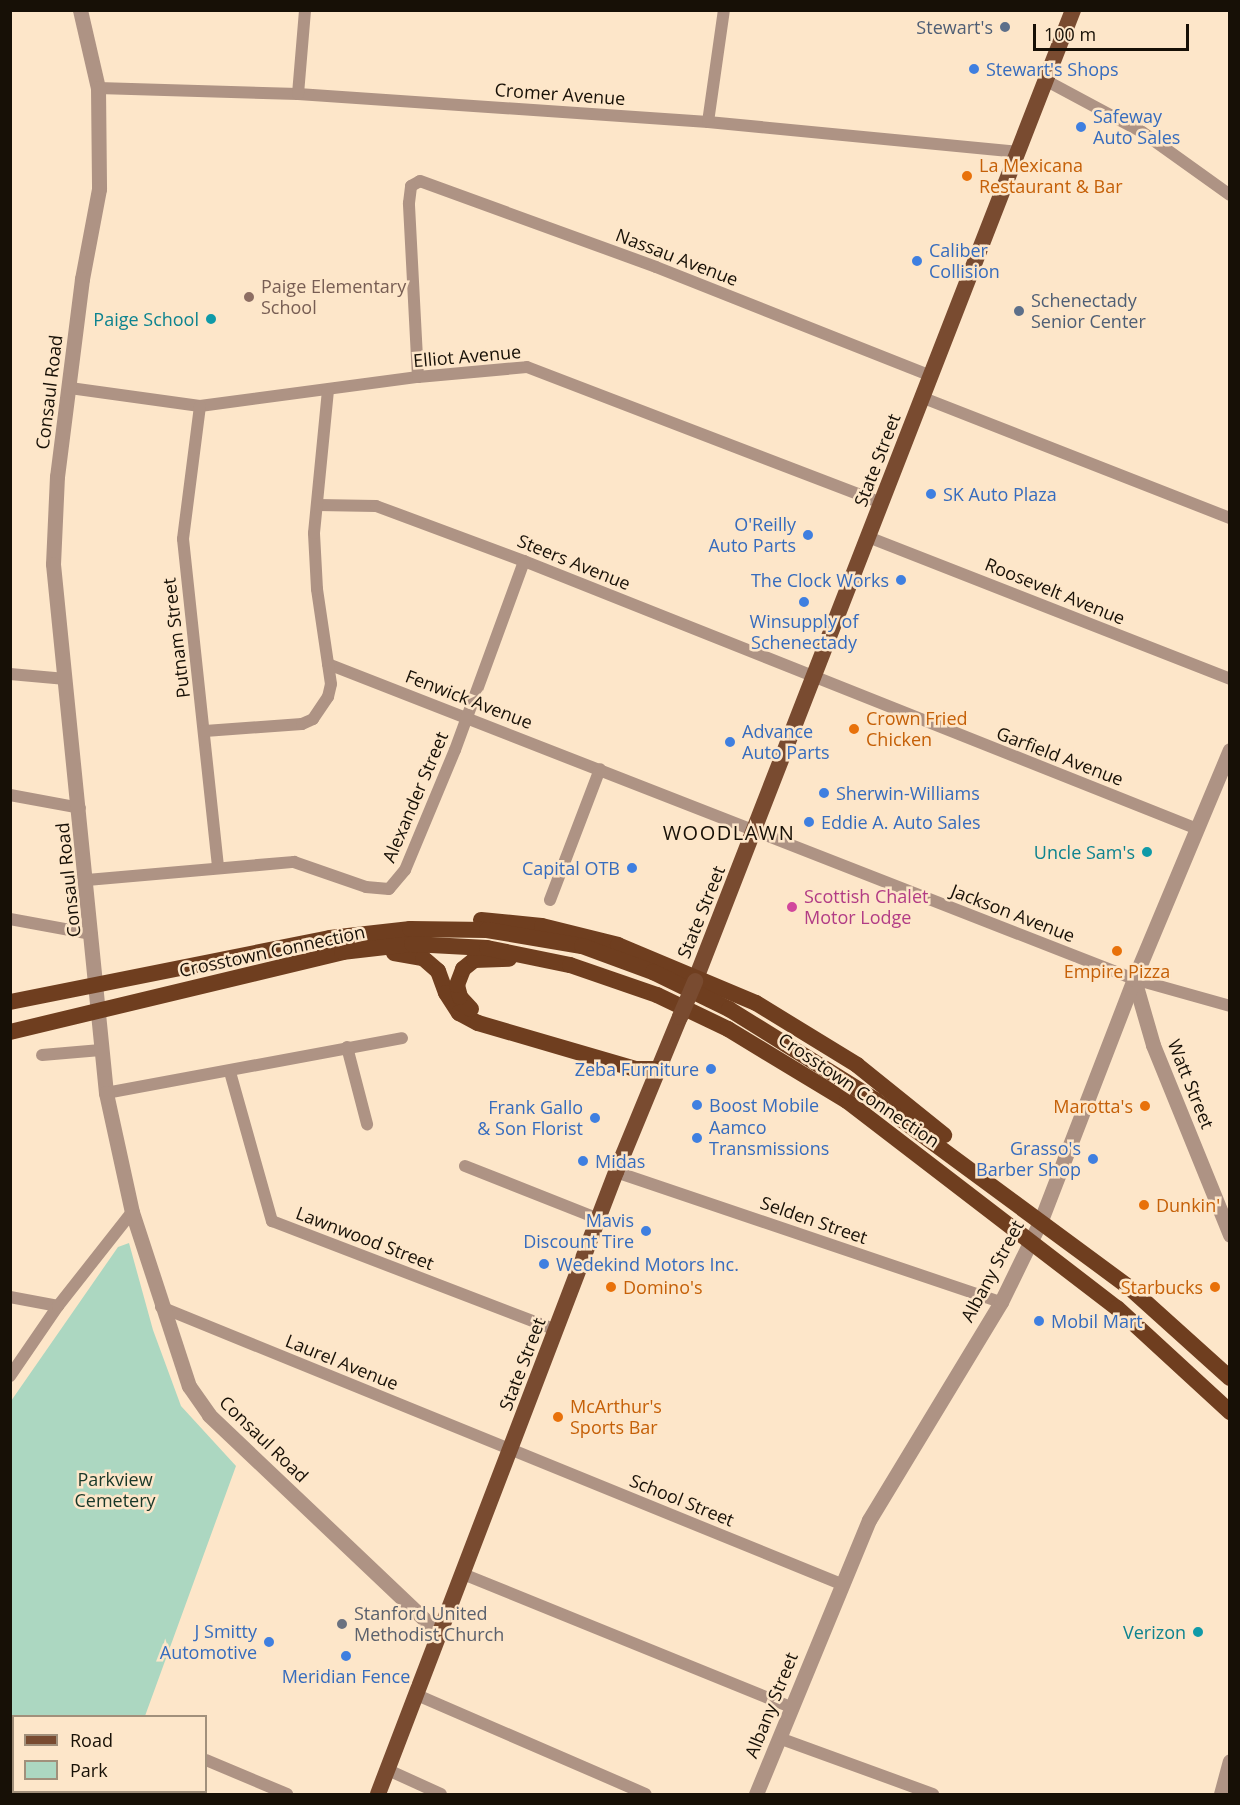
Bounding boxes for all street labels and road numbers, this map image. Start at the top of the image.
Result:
street label: Cromer Avenue [494,79,626,109]
street label: Nassau Avenue [613,224,741,290]
street label: Consaul Road [31,334,67,450]
street label: Elliot Avenue [412,341,522,371]
street label: State Street [849,410,905,510]
street label: Steers Avenue [514,530,634,594]
street label: Roosevelt Avenue [982,553,1128,629]
street label: Putnam Street [158,577,194,699]
street label: Fenwick Avenue [402,665,536,733]
street label: Garfield Avenue [994,722,1126,790]
street label: Alexander Street [378,728,452,866]
street label: Consaul Road [51,822,85,938]
street label: State Street [673,863,729,961]
street label: Jackson Avenue [948,879,1078,947]
street label: Crosstown Connection [177,921,367,981]
street label: Crosstown Connection [774,1028,944,1152]
street label: Watt Street [1163,1036,1219,1132]
street label: Selden Street [758,1192,870,1248]
street label: Lawnwood Street [293,1202,437,1274]
street label: Albany Street [956,1217,1028,1325]
street label: State Street [494,1314,550,1414]
street label: Laurel Avenue [282,1330,402,1394]
street label: Consaul Road [215,1391,313,1487]
street label: School Street [627,1469,737,1531]
street label: Albany Street [740,1649,802,1761]

